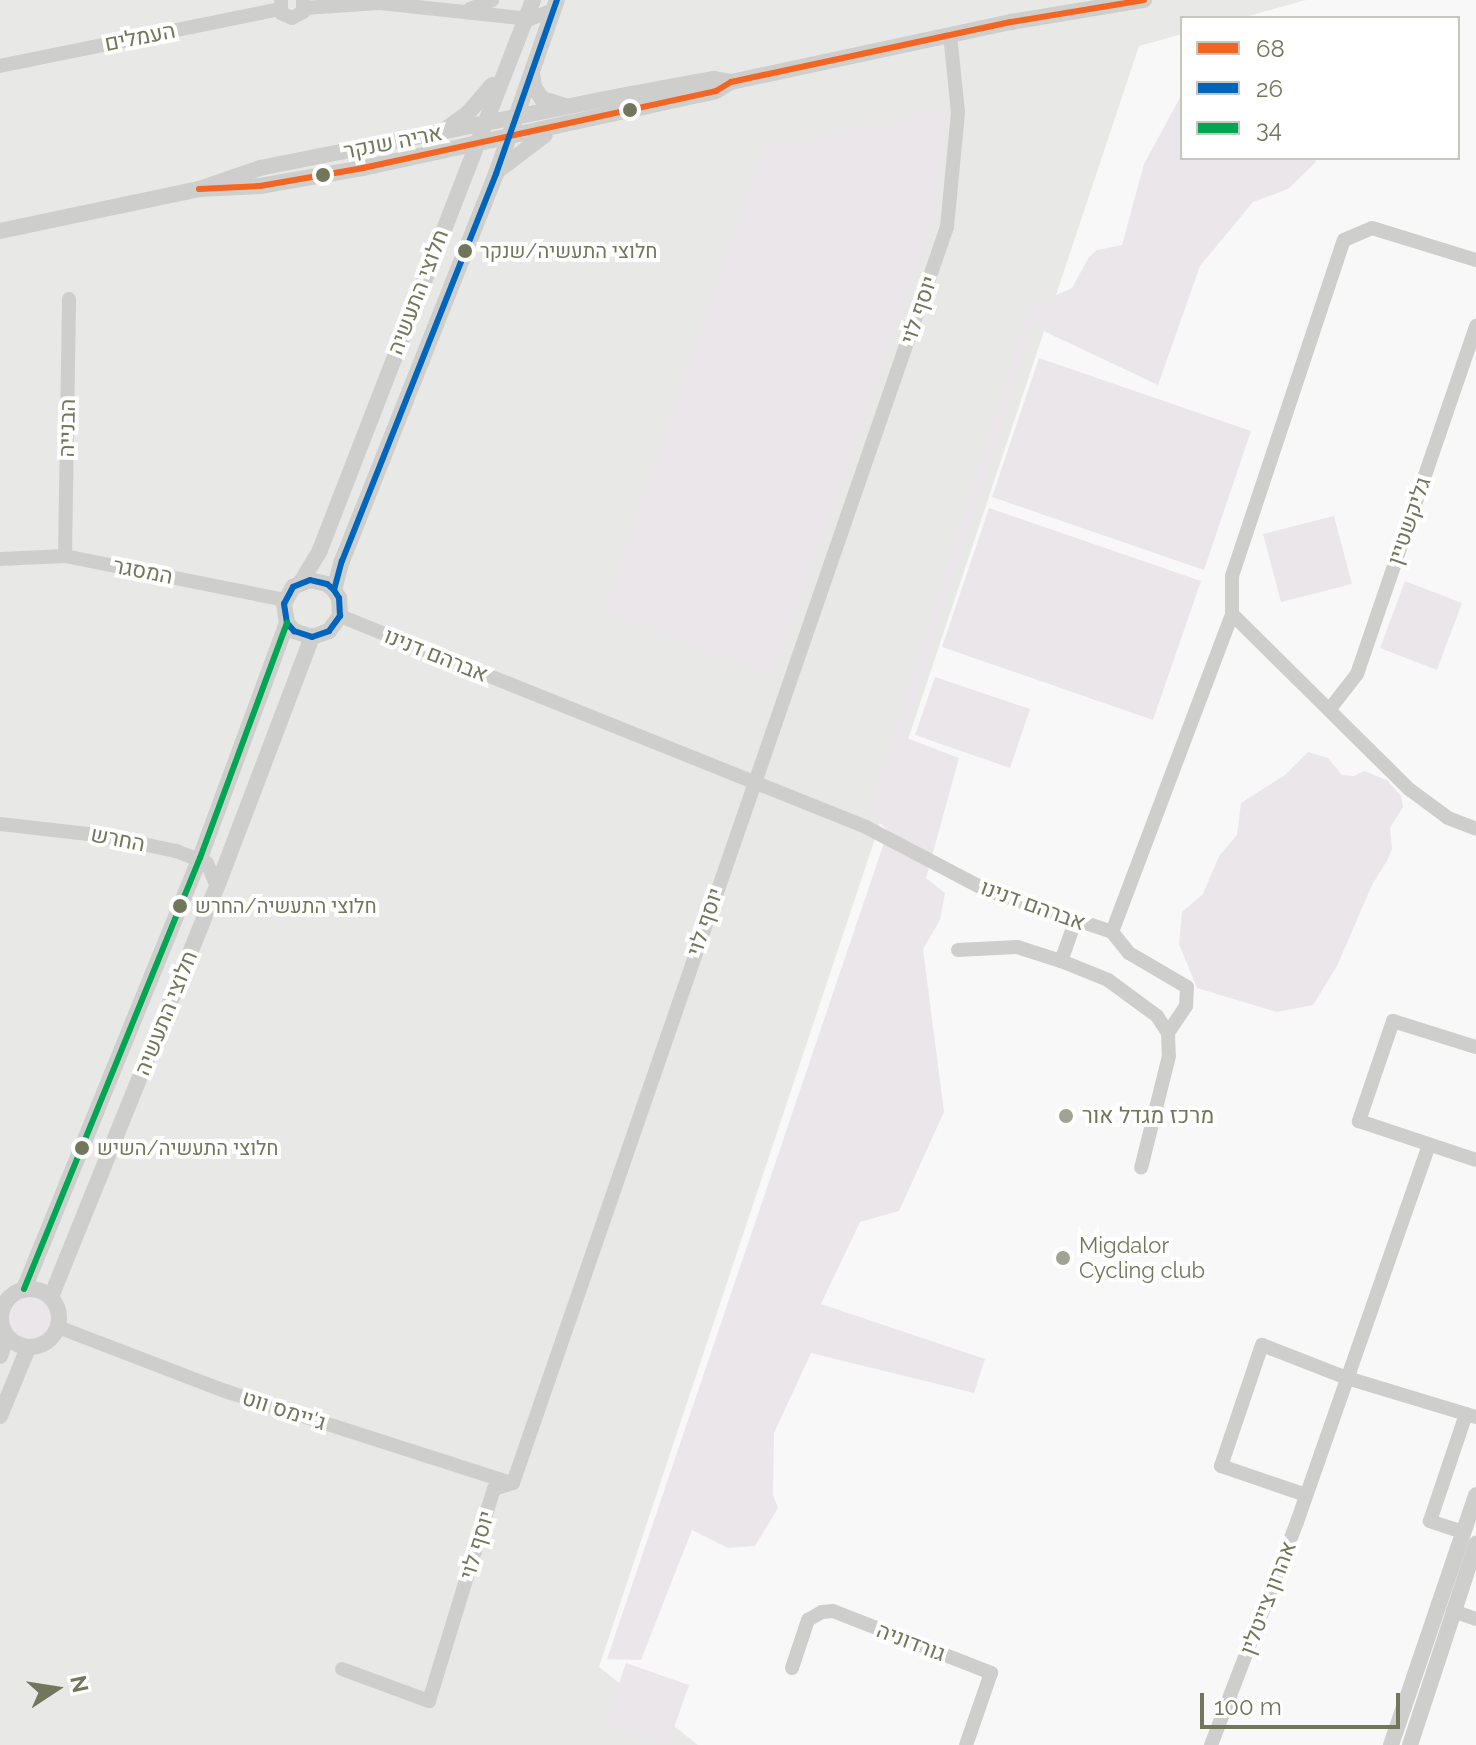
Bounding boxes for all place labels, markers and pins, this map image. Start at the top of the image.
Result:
unlabelled marker [622,102,638,118]
unlabelled marker [315,167,331,183]
place label: חלוצי התעשיה/שנקר [480,239,657,263]
marker: חלוצי התעשיה/שנקר [457,243,473,259]
place label: חלוצי התעשיה/החרש [195,894,377,918]
marker: חלוצי התעשיה/החרש [172,898,188,914]
place label: מרכז מגדל אור [1082,1103,1214,1129]
marker: מרכז מגדל אור [1057,1107,1075,1125]
place label: חלוצי התעשיה/השיש [97,1136,278,1160]
marker: חלוצי התעשיה/השיש [74,1140,90,1156]
place label: Migdalor Cycling club [1079,1232,1205,1284]
marker: Migdalor Cycling club [1054,1249,1072,1267]

